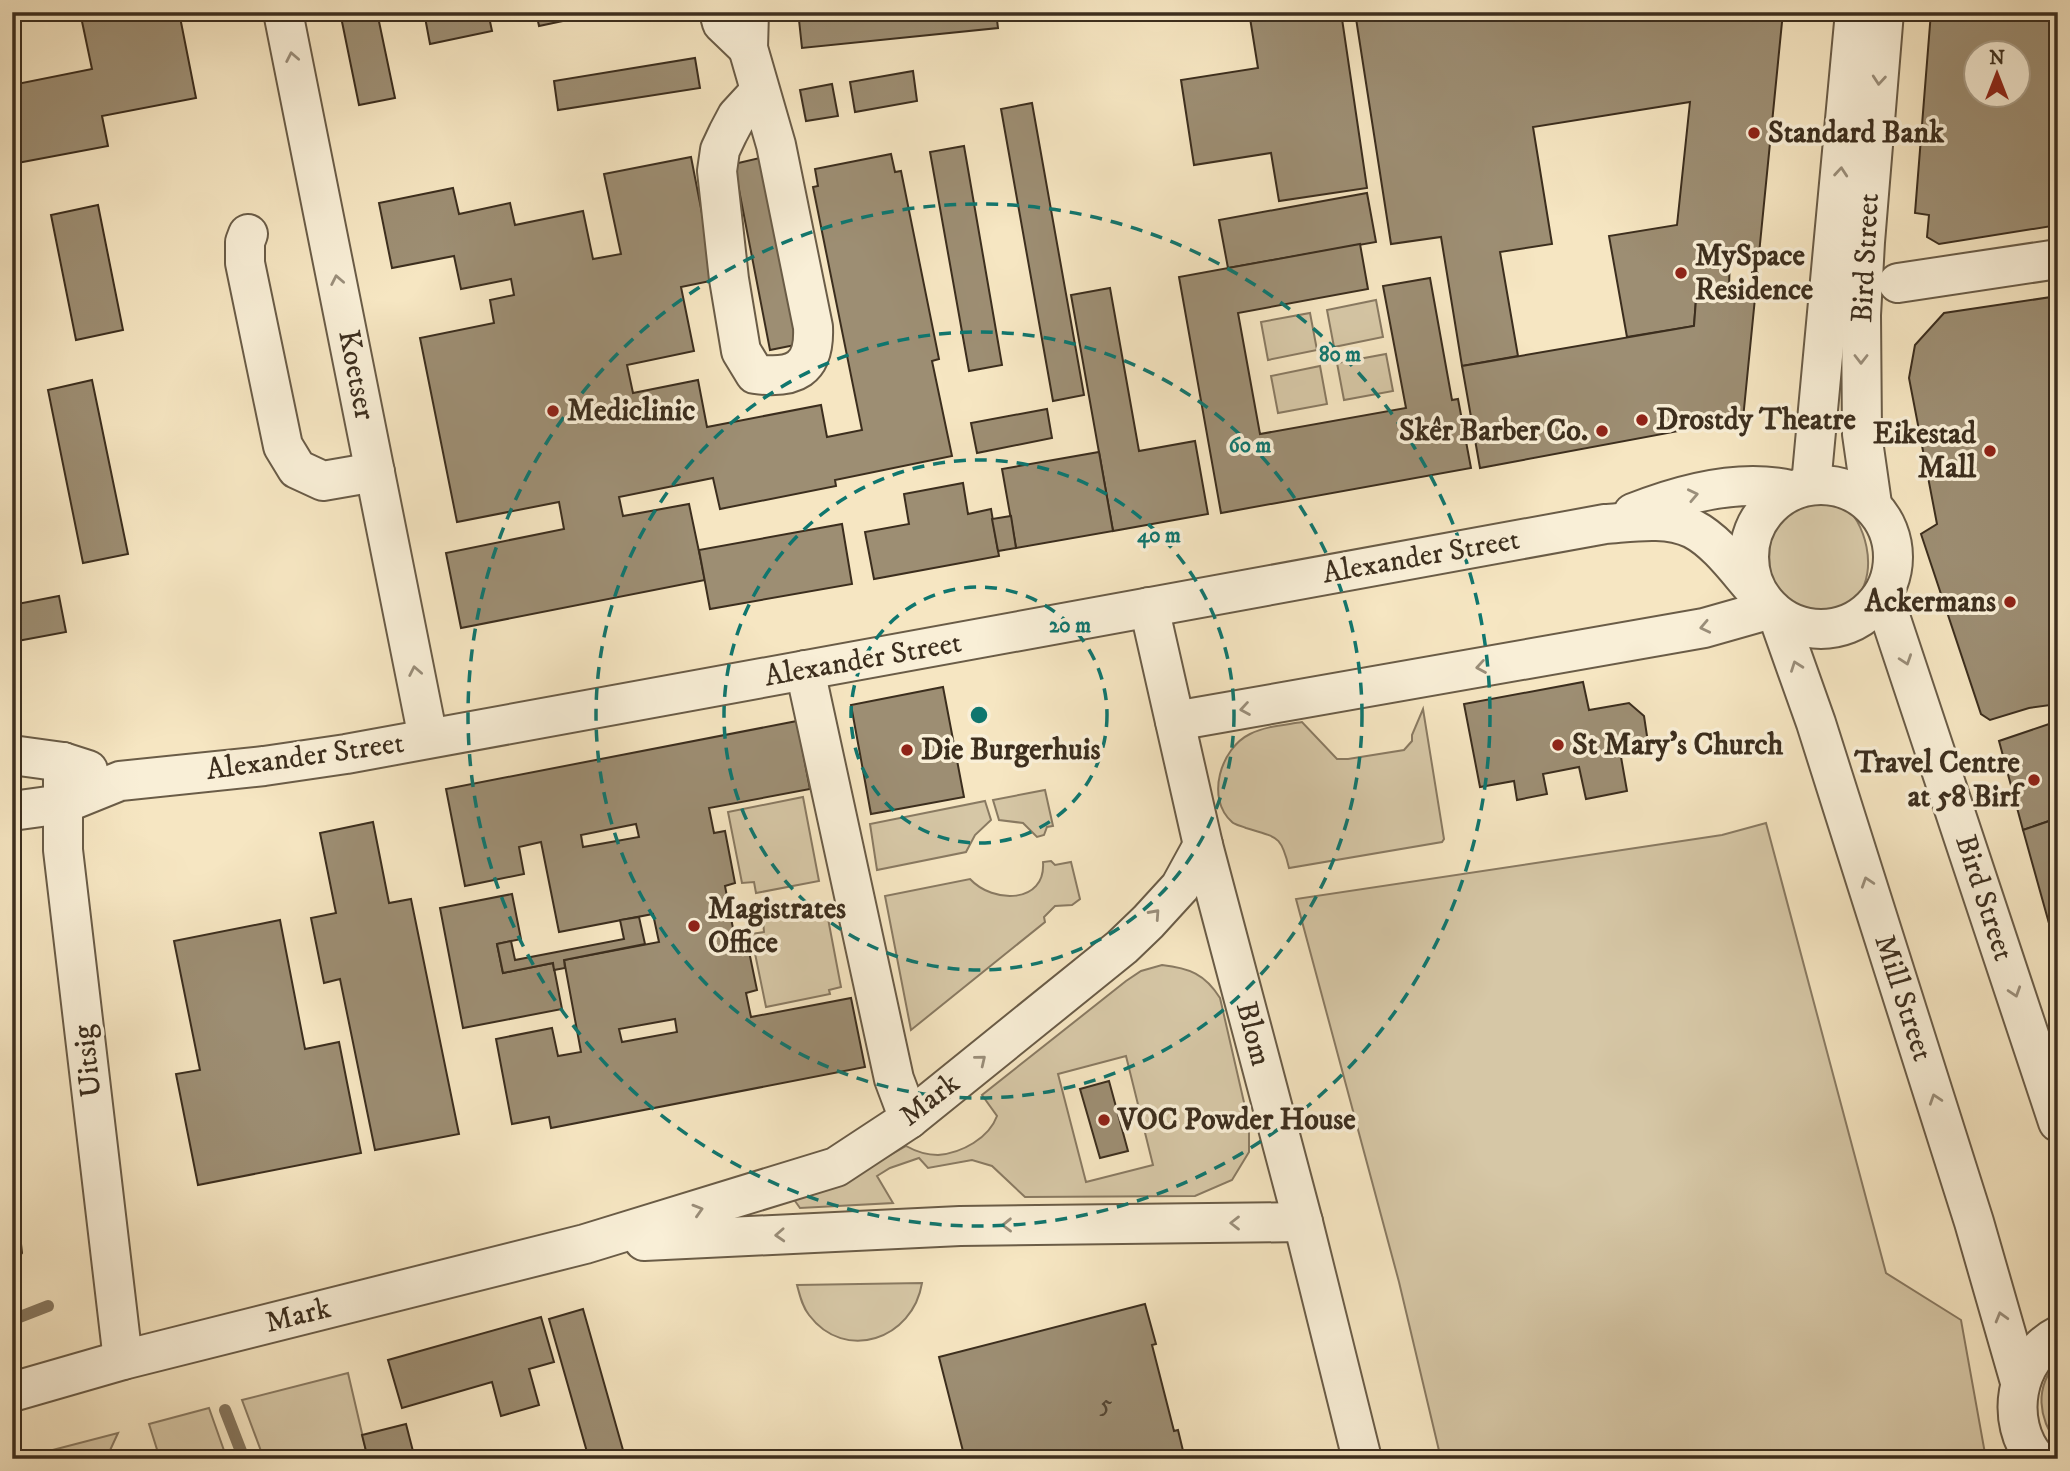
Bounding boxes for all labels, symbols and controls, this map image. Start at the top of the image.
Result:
north arrow [1962,38,2032,108]
text: N [1989,47,2005,70]
one-way arrow [286,51,301,63]
one-way arrow [1872,75,1887,86]
place label: Standard Bank [1768,115,1945,152]
marker: Standard Bank [1746,125,1762,141]
one-way arrow [1833,166,1848,178]
street label: Bird Street [1844,192,1888,324]
place label: MySpace Residence [1695,238,1814,309]
marker: MySpace Residence [1673,265,1689,281]
one-way arrow [331,274,346,286]
street label: Koetser [329,327,383,423]
text: 80 m [1319,342,1361,368]
one-way arrow [1853,355,1869,365]
place label: Mediclinic [567,393,695,430]
place label: Drostdy Theatre [1656,402,1856,439]
marker: Mediclinic [545,403,561,419]
marker: Drostdy Theatre [1634,412,1650,428]
place label: Skêr Barber Co. [1399,413,1588,450]
place label: Eikestad Mall [1873,416,1977,487]
marker: Skêr Barber Co. [1594,423,1610,439]
text: 60 m [1229,433,1271,459]
marker: Eikestad Mall [1982,443,1998,459]
one-way arrow [1687,488,1699,503]
street label: Alexander Street [1320,521,1522,593]
text: 40 m [1137,523,1181,549]
place label: Ackermans [1864,584,1996,621]
marker: Ackermans [2002,594,2018,610]
text: 20 m [1049,613,1091,639]
one-way arrow [1699,619,1711,633]
street label: Alexander Street [762,624,964,696]
one-way arrow [1897,653,1912,665]
one-way arrow [1475,659,1487,674]
one-way arrow [1790,660,1804,672]
one-way arrow [408,665,423,677]
one-way arrow [1239,701,1251,716]
centre of rings [967,703,991,727]
street label: Alexander Street [204,725,406,789]
place label: St Mary's Church [1572,727,1783,764]
place label: Die Burgerhuis [921,732,1100,769]
marker: St Mary's Church [1550,737,1566,753]
marker: Die Burgerhuis [899,742,915,758]
place label: Travel Centre at 58 Birf [1853,745,2025,816]
marker: Travel Centre at 58 Birf [2026,772,2042,788]
street label: Bird Street [1946,830,2022,966]
one-way arrow [1860,876,1875,888]
place label: Magistrates Office [708,891,846,962]
one-way arrow [1147,909,1160,922]
marker: Magistrates Office [686,918,702,934]
street label: Mill Street [1865,930,1941,1066]
one-way arrow [2007,985,2021,998]
street label: Blom [1227,998,1279,1070]
street label: Uitsig [65,1022,111,1099]
one-way arrow [973,1056,986,1068]
street label: Mark [893,1065,968,1135]
one-way arrow [1929,1093,1944,1105]
place label: VOC Powder House [1117,1102,1356,1139]
marker: VOC Powder House [1096,1112,1112,1128]
one-way arrow [691,1204,703,1219]
one-way arrow [1229,1215,1239,1231]
one-way arrow [1001,1217,1012,1233]
one-way arrow [774,1227,785,1242]
street label: Mark [261,1290,335,1342]
one-way arrow [1995,1311,2010,1323]
house number: 5 [1100,1388,1113,1421]

